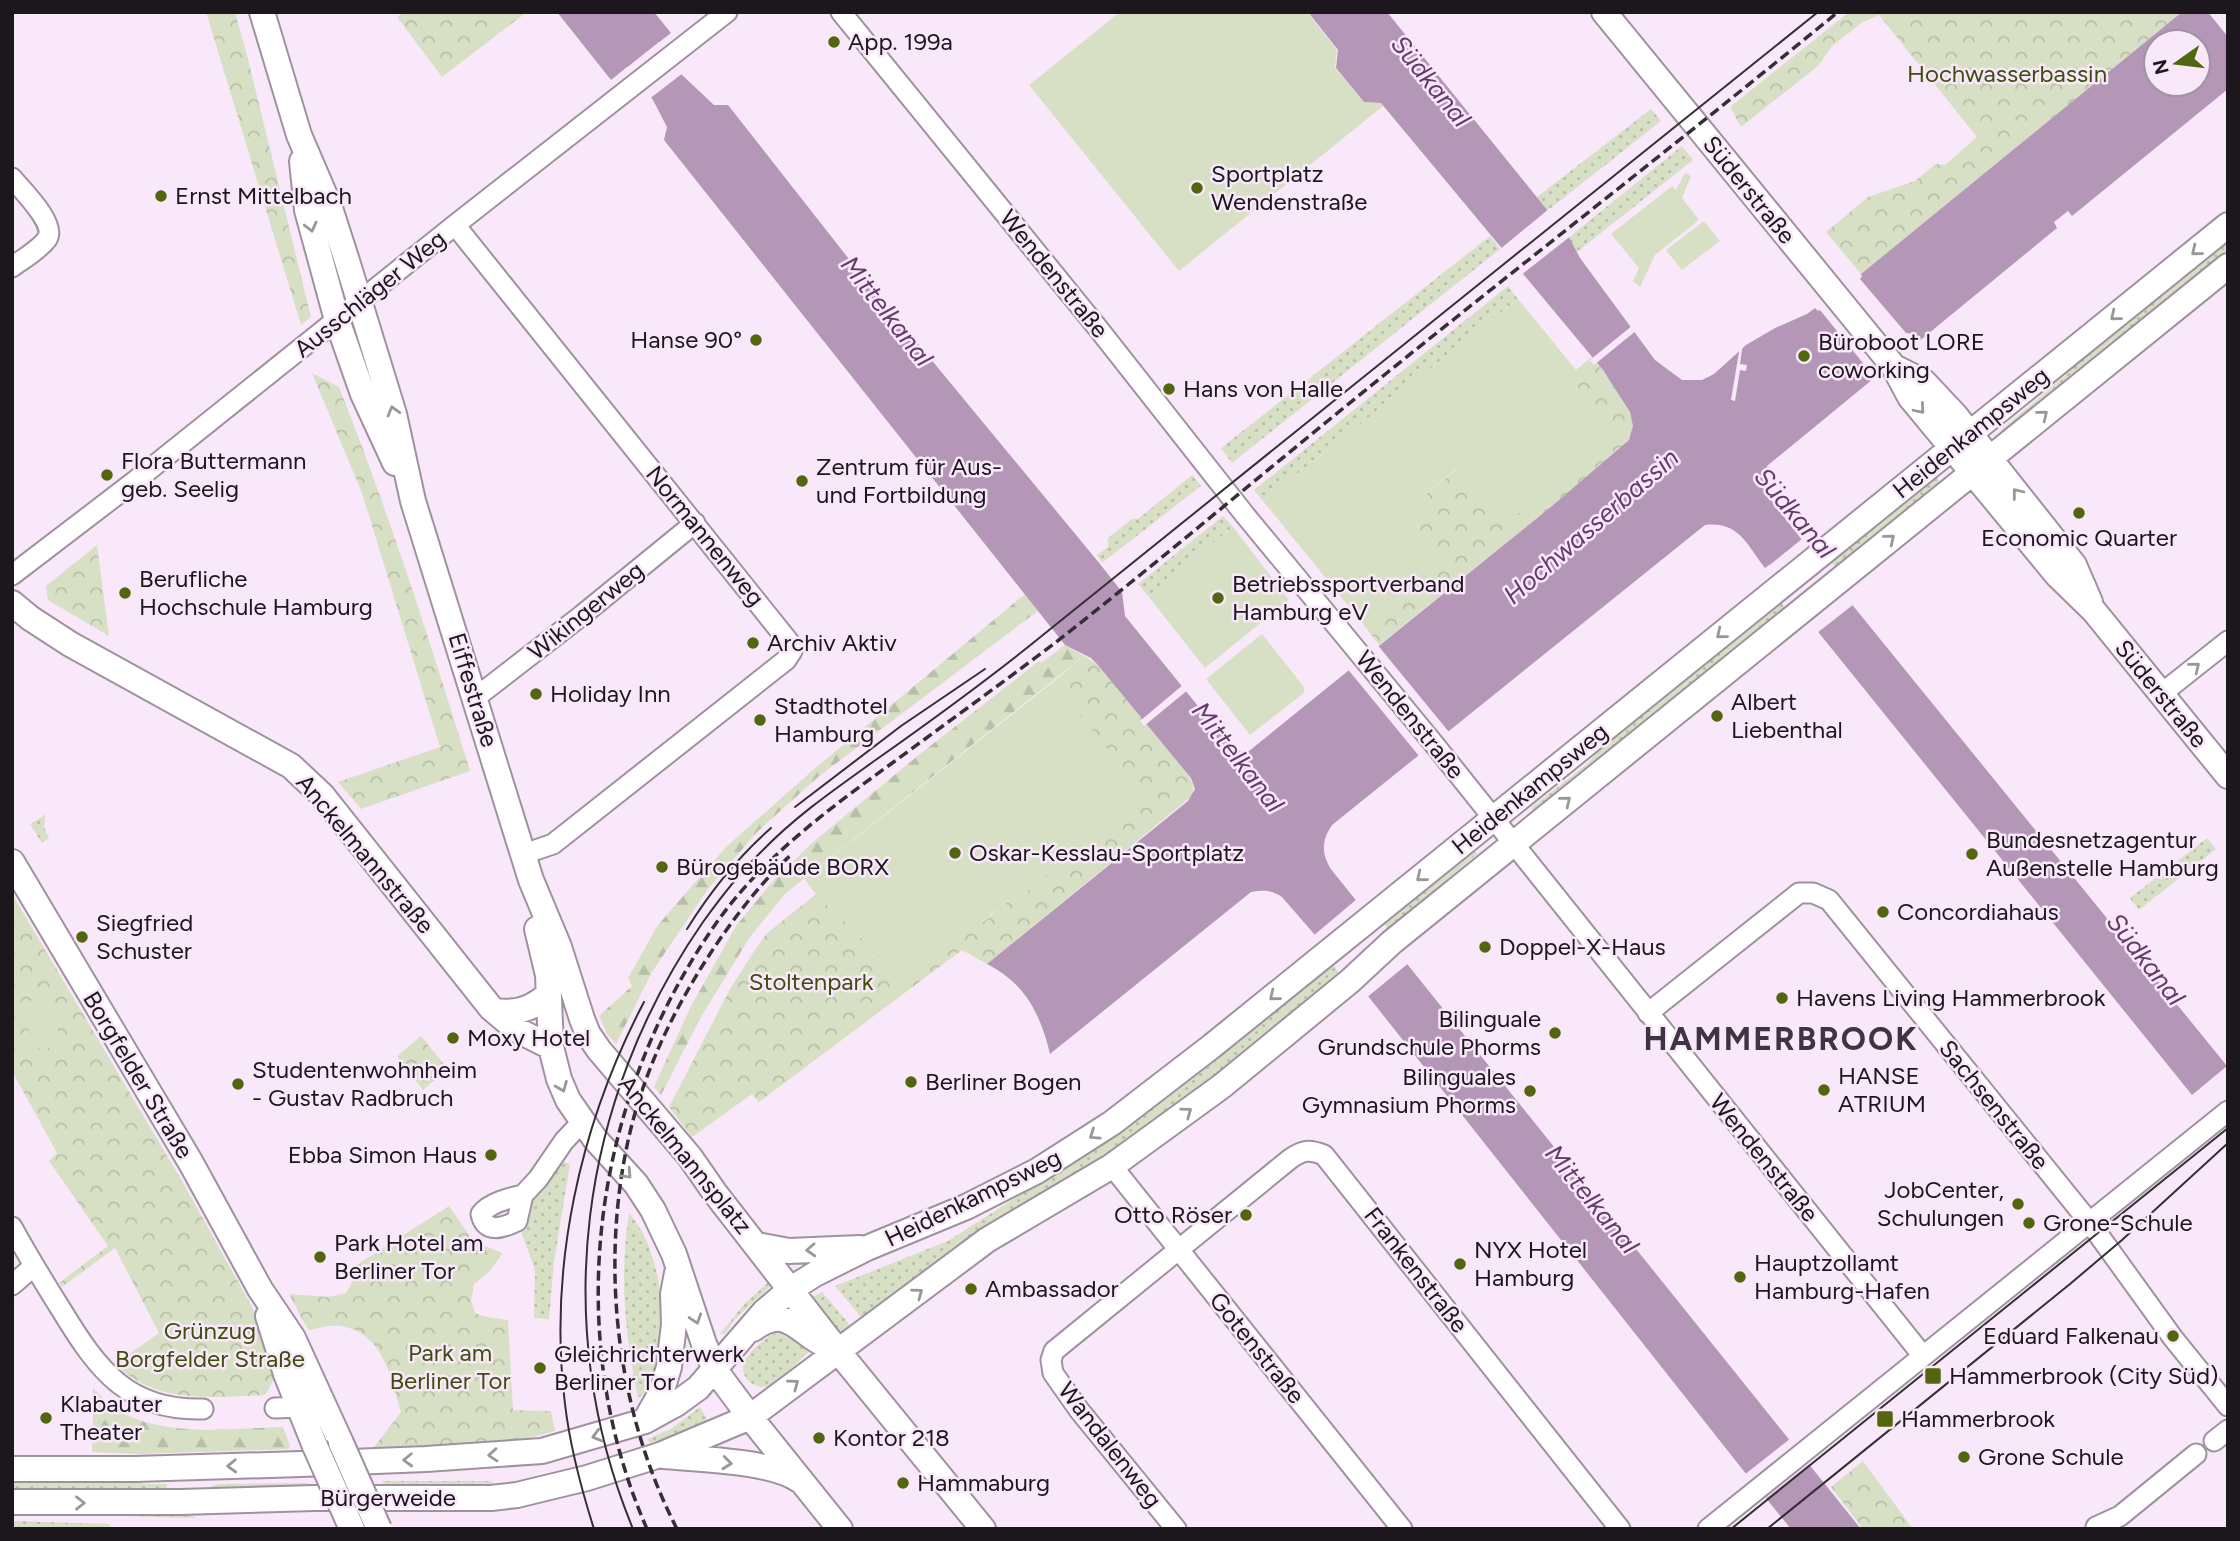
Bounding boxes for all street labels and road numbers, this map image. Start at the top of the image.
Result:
street label: Süderstraße [1697,130,1802,250]
street label: Wendenstraße [994,204,1115,344]
street label: Ausschläger Weg [288,224,451,364]
street label: Heidenkampsweg [1887,361,2055,504]
street label: Normannenweg [640,460,771,612]
street label: Wikingerweg [522,555,649,666]
street label: Eiffestraße [442,629,505,750]
street label: Süderstraße [2109,634,2214,754]
street label: Wendenstraße [1350,645,1471,785]
street label: Heidenkampsweg [1446,717,1614,860]
street label: Anckelmannstraße [290,768,440,939]
street label: Borgfelder Straße [77,986,200,1164]
street label: Sachsenstraße [1933,1034,2055,1175]
street label: Anckelmannsplatz [613,1070,758,1240]
street label: Wendenstraße [1704,1088,1825,1228]
street label: Heidenkampsweg [880,1142,1066,1253]
street label: Frankenstraße [1358,1201,1475,1338]
street label: Gotenstraße [1204,1286,1311,1409]
street label: Wandalenweg [1052,1376,1168,1513]
street label: Bürgerweide [320,1483,456,1512]

